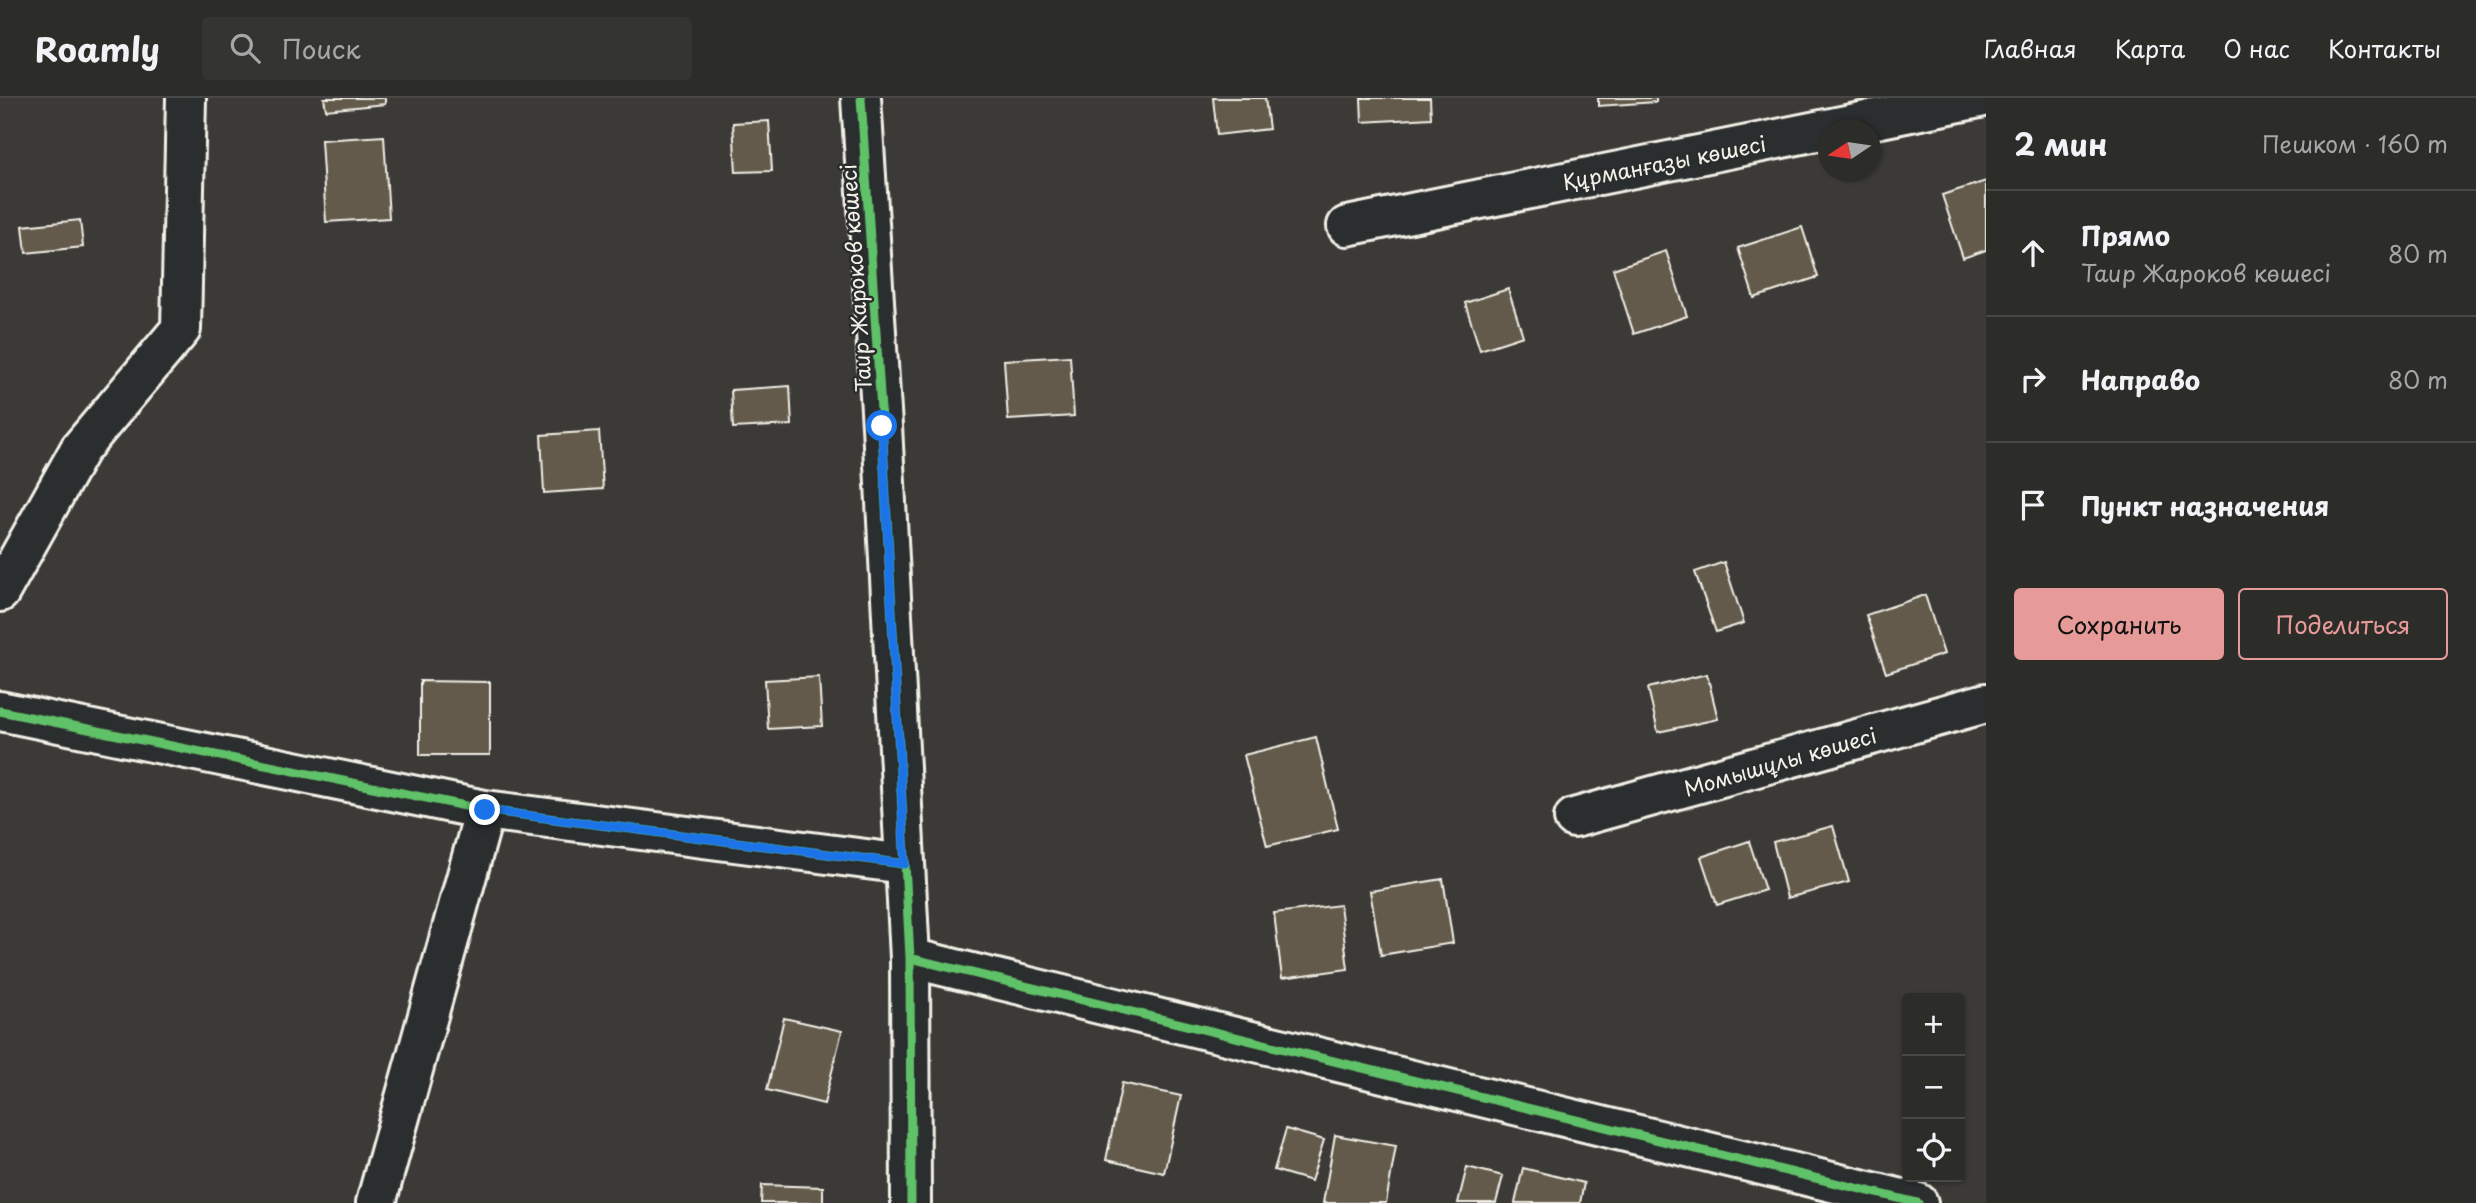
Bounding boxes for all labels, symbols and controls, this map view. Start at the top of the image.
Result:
search box [202,17,692,80]
text: Roamly [35,23,160,73]
icon: search [226,29,264,67]
text: Поиск [282,29,361,68]
text: Главная [1984,30,2077,66]
text: Карта [2115,30,2185,66]
text: О нас [2223,30,2290,66]
text: Контакты [2328,30,2441,66]
north arrow [1818,119,1881,182]
text: 2 мин [2014,121,2108,166]
text: Пешком · 160 m [2262,126,2448,161]
street label: Құрманғазы көшесі [1559,127,1769,197]
street label: Таир Жароков көшесі [831,163,879,393]
text: Прямо [2081,216,2170,255]
icon: ahead [2014,234,2052,272]
text: 80 m [2388,236,2448,271]
text: Таир Жароков көшесі [2081,255,2331,290]
icon: right [2014,360,2052,398]
text: Направо [2081,360,2200,399]
text: 80 m [2388,362,2448,397]
route start [866,410,897,441]
icon: arrive [2014,486,2052,524]
text: Пункт назначения [2081,486,2329,525]
button: Сохранить [2014,588,2224,660]
button: Поделиться [2238,588,2448,660]
street label: Момышұлы көшесі [1680,718,1880,804]
route end [469,794,500,825]
map controls [1902,993,1965,1182]
button: + [1902,993,1965,1056]
button: − [1902,1056,1965,1119]
button: locate [1902,1119,1965,1182]

